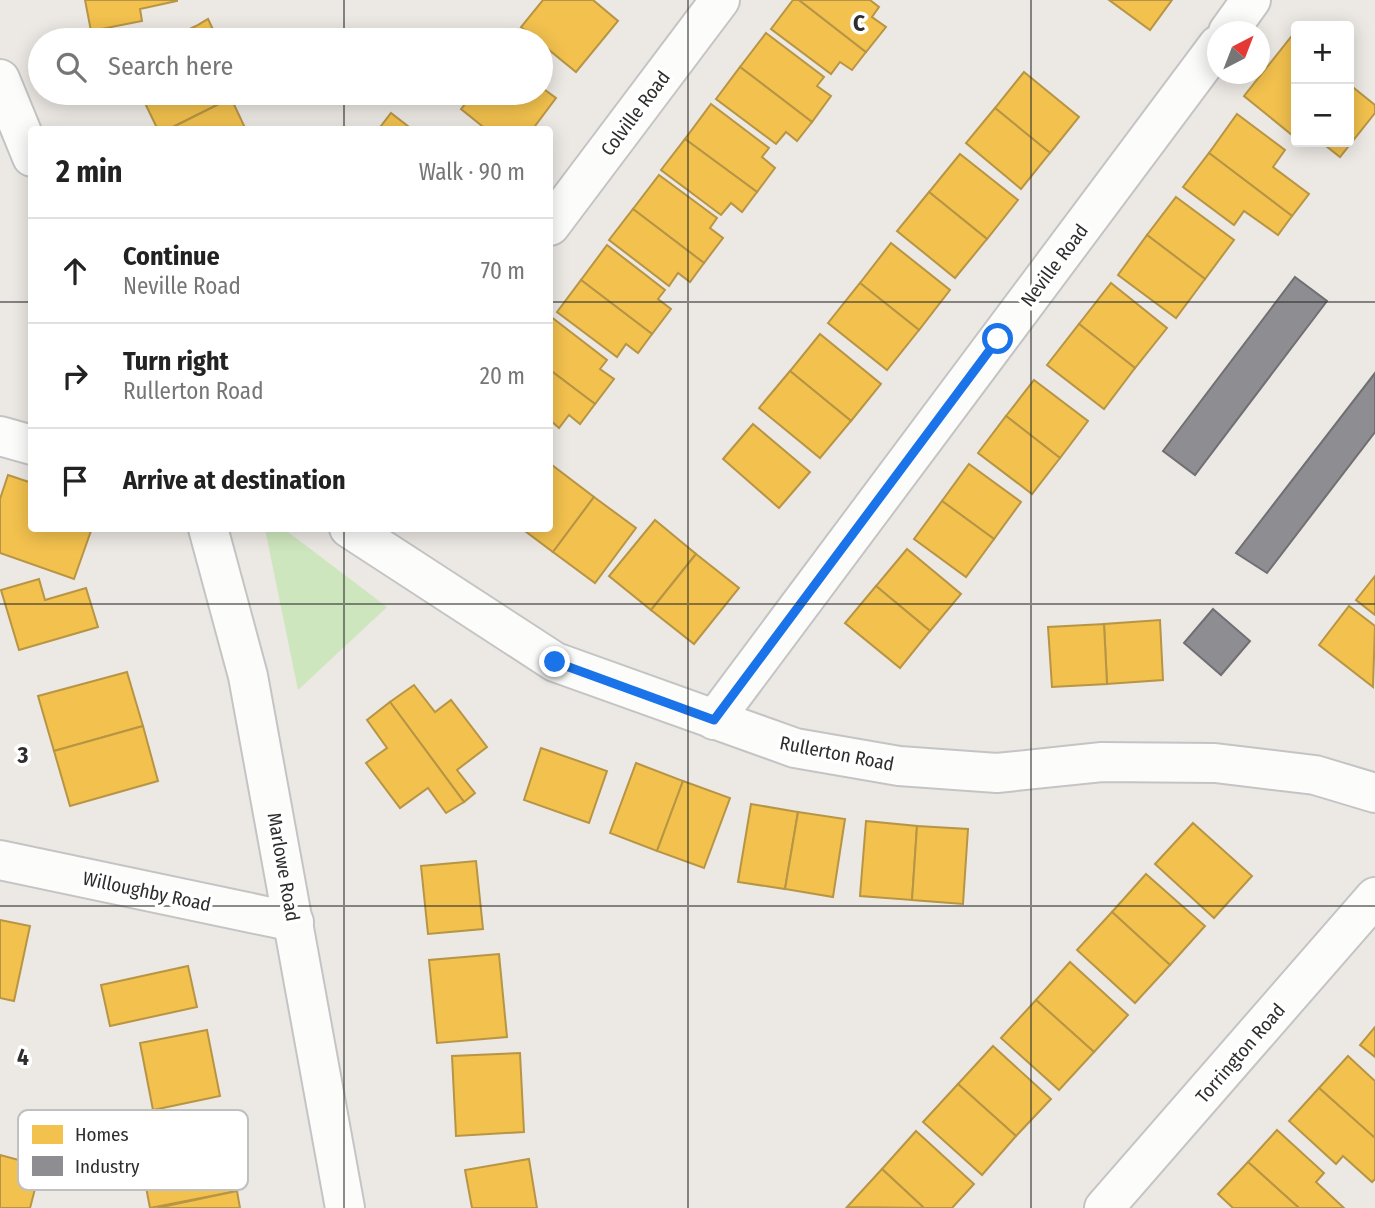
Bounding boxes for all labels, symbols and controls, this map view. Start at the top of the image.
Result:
text: C [853,9,865,37]
north arrow [1207,21,1270,84]
map controls [1291,21,1354,147]
button: + [1291,21,1354,84]
search box [28,28,553,105]
icon: search [52,48,90,86]
text: Search here [108,51,233,82]
street label: Colville Road [596,66,675,160]
button: − [1291,84,1354,147]
text: 2 min [56,154,123,190]
text: Walk · 90 m [419,158,525,186]
street label: Neville Road [1016,220,1093,311]
text: Continue [123,241,220,272]
icon: ahead [56,252,94,290]
text: 70 m [481,257,525,285]
text: Neville Road [123,272,241,300]
route start [982,323,1013,354]
text: Turn right [123,346,229,377]
icon: right [56,357,94,395]
text: 20 m [480,362,525,390]
text: Rullerton Road [123,377,263,405]
icon: arrive [56,462,94,500]
text: Arrive at destination [123,465,346,496]
route end [539,646,570,677]
street label: Rullerton Road [778,731,896,776]
text: 3 [17,741,29,769]
street label: Marlowe Road [263,811,304,923]
street label: Willoughby Road [81,867,213,916]
street label: Torrington Road [1191,999,1290,1108]
text: 4 [17,1043,29,1071]
legend [18,1110,248,1190]
text: Homes [75,1123,129,1146]
text: Industry [75,1155,140,1178]

